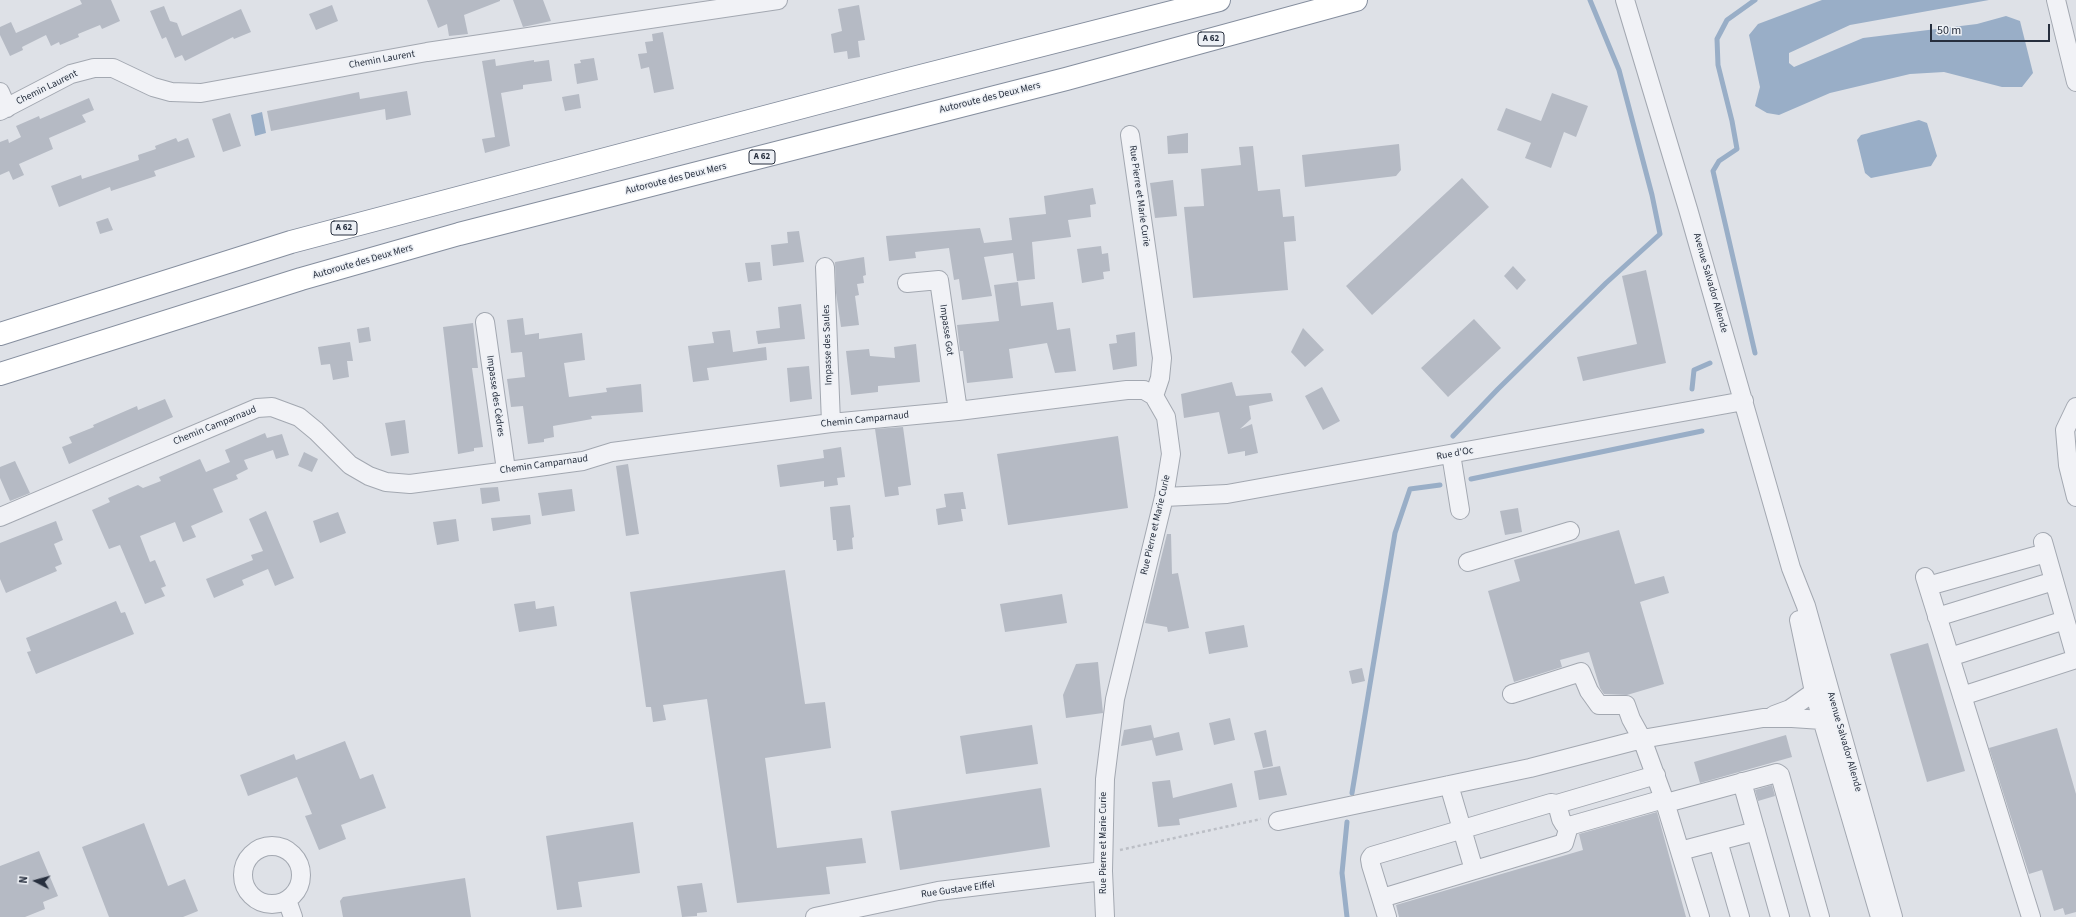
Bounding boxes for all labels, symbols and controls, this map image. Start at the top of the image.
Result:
scale bar [1932,16,2052,42]
text: 50 m [1937,22,1961,39]
road number: A 62 [1198,32,1224,46]
street label: Chemin Laurent [348,48,416,72]
street label: Chemin Laurent [14,68,80,108]
street label: Autoroute des Deux Mers [938,80,1042,116]
street label: Rue Pierre et Marie Curie [1126,144,1152,248]
road number: A 62 [749,150,775,164]
street label: Autoroute des Deux Mers [624,161,728,197]
road number: A 62 [331,221,357,235]
street label: Avenue Salvador Allende [1690,232,1730,334]
street label: Autoroute des Deux Mers [312,242,414,282]
street label: Impasse des Saules [821,304,835,386]
street label: Impasse Got [936,304,956,356]
street label: Impasse des Cèdres [483,354,507,438]
street label: Chemin Camparnaud [172,404,258,448]
street label: Chemin Camparnaud [820,409,910,431]
street label: Rue d'Oc [1436,445,1474,463]
street label: Chemin Camparnaud [499,453,589,477]
street label: Rue Pierre et Marie Curie [1139,474,1173,576]
street label: Avenue Salvador Allende [1824,691,1864,793]
street label: Rue Pierre et Marie Curie [1098,792,1110,894]
north arrow [16,861,56,901]
text: N [16,875,31,884]
street label: Rue Gustave Eiffel [920,879,996,901]

